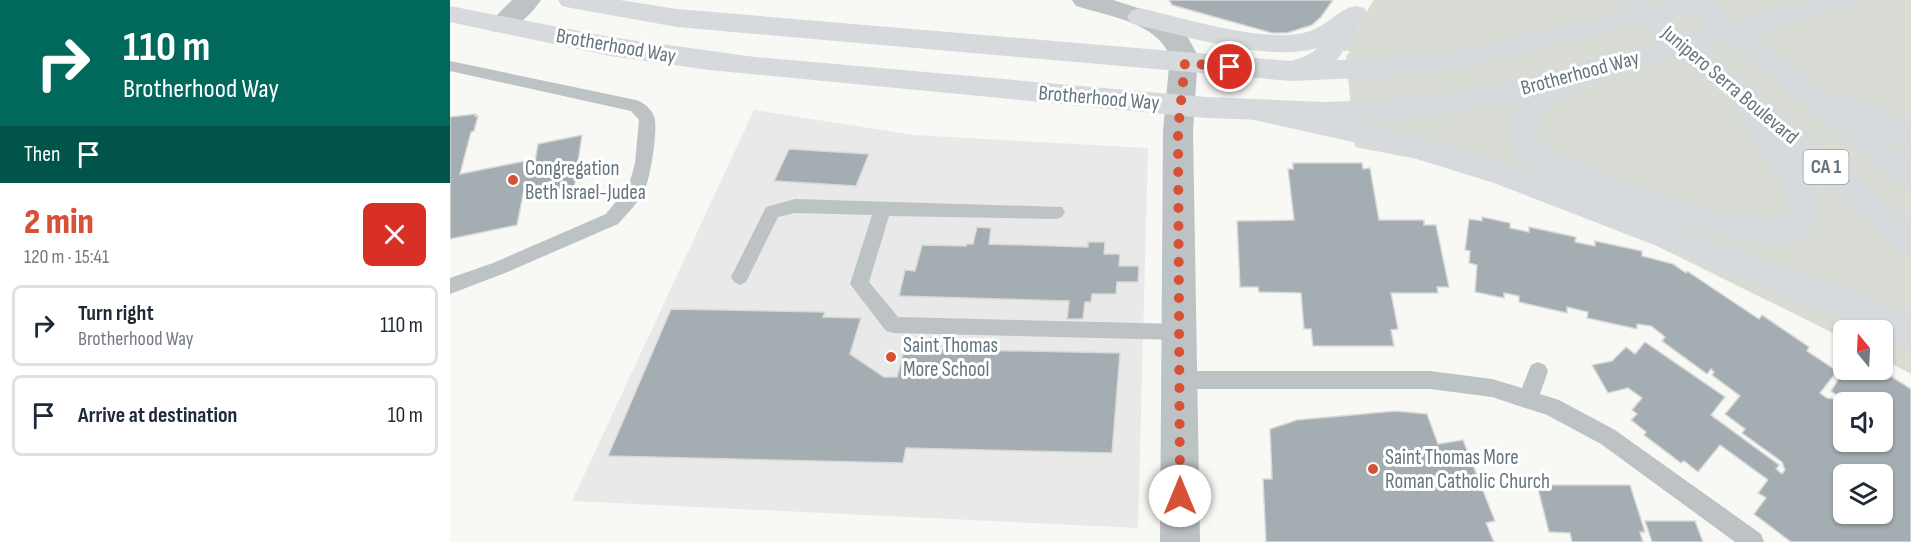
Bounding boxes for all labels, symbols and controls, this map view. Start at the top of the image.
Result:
street label: Junipero Serra Boulevard [1656,20,1803,149]
text: 110 m [123,22,210,73]
street label: Brotherhood Way [554,23,678,69]
icon: right [24,24,102,102]
pin [1204,41,1255,92]
street label: Brotherhood Way [1518,45,1642,101]
icon: arrive [1213,50,1246,83]
text: Brotherhood Way [123,73,279,105]
street label: Brotherhood Way [1038,80,1160,116]
icon: arrive [72,138,105,171]
text: Then [24,141,60,168]
road number: CA 1 [1804,150,1848,184]
place label: Congregation Beth Israel-Judea [525,156,646,205]
marker: Congregation Beth Israel-Judea [506,173,520,187]
text: 2 min [24,201,94,244]
button: close [363,203,426,266]
text: 120 m · 15:41 [24,245,109,269]
text: Turn right [78,300,154,327]
icon: right [27,309,60,342]
text: 110 m [380,312,423,339]
north arrow [1833,320,1893,380]
map controls [1833,320,1893,524]
text: Brotherhood Way [78,327,194,351]
place label: Saint Thomas More School [903,333,998,382]
marker: Saint Thomas More School [884,350,898,364]
button: sound [1833,392,1893,452]
icon: arrive [27,399,60,432]
text: Arrive at destination [78,402,237,429]
text: 10 m [388,402,423,429]
place label: Saint Thomas More Roman Catholic Church [1385,445,1550,494]
marker: Saint Thomas More Roman Catholic Church [1366,462,1380,476]
position arrow [1148,464,1212,528]
button: layers [1833,464,1893,524]

